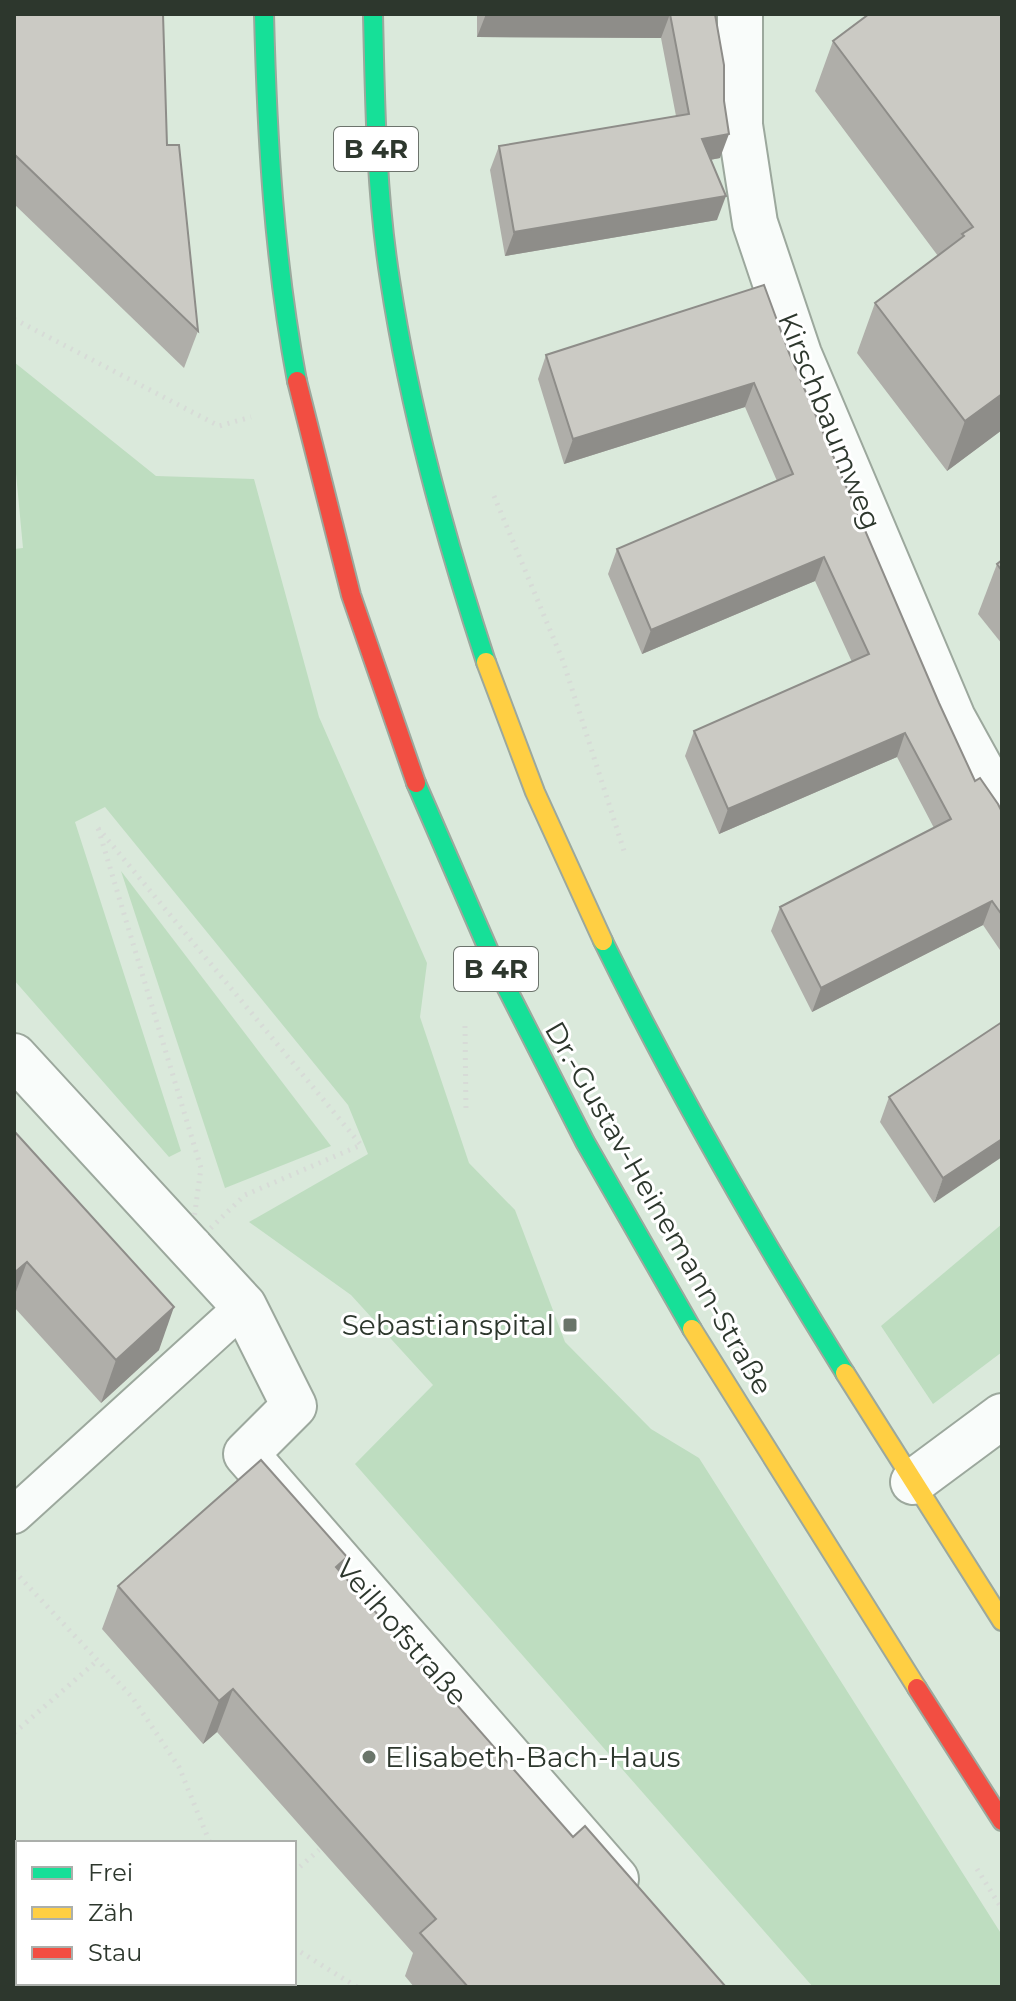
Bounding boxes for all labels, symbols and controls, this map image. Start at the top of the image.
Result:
road number: B 4R [334,127,418,171]
street label: Kirschbaumweg [771,308,889,534]
road number: B 4R [454,947,538,991]
street label: Dr.-Gustav-Heinemann-Straße [538,1015,780,1401]
place label: Sebastianspital [342,1308,554,1342]
marker: Sebastianspital [561,1316,579,1334]
street label: Veilhofstraße [329,1552,475,1712]
place label: Elisabeth-Bach-Haus [385,1740,680,1774]
marker: Elisabeth-Bach-Haus [360,1748,378,1766]
legend [16,1841,296,1985]
text: Frei [88,1858,133,1887]
text: Zäh [88,1898,134,1927]
text: Stau [88,1938,142,1967]

